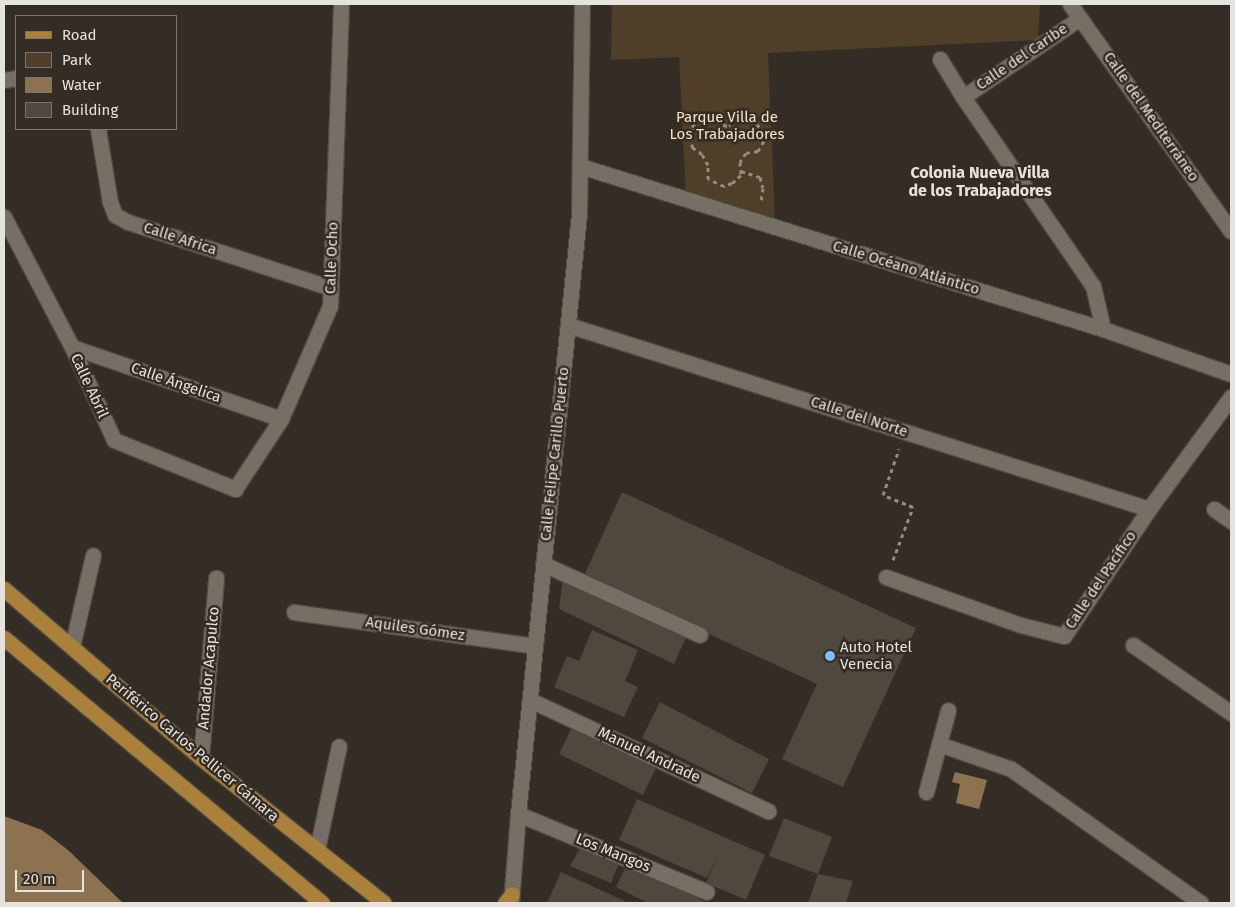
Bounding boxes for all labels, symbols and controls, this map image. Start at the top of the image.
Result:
legend [15,15,178,130]
street label: Calle del Caribe [973,20,1071,94]
text: Road [62,26,97,44]
street label: Calle del Mediterráneo [1099,49,1203,185]
text: Park [62,51,92,69]
text: Water [62,76,101,94]
text: Building [62,101,118,119]
park label: Parque Villa de Los Trabajadores [670,108,784,143]
district label: Colonia Nueva Villa de los Trabajadores [908,163,1052,201]
street label: Calle Africa [141,219,219,259]
street label: Calle Ocho [322,222,342,294]
street label: Calle Océano Atlántico [830,237,982,299]
street label: Calle Abril [66,351,112,421]
street label: Calle Ángelica [129,359,223,407]
street label: Calle Felipe Carillo Puerto [537,366,573,542]
street label: Calle del Norte [808,393,910,441]
street label: Calle del Pacífico [1062,528,1140,632]
street label: Andador Acapulco [195,606,223,730]
street label: Aquiles Gómez [364,613,466,645]
place label: Auto Hotel Venecia [840,638,912,673]
marker: Auto Hotel Venecia [824,650,836,662]
street label: Periférico Carlos Pellicer Cámara [102,670,282,826]
street label: Manuel Andrade [595,723,703,787]
street label: Los Mangos [573,830,653,876]
scale bar [18,860,86,892]
text: 20 m [23,870,56,888]

